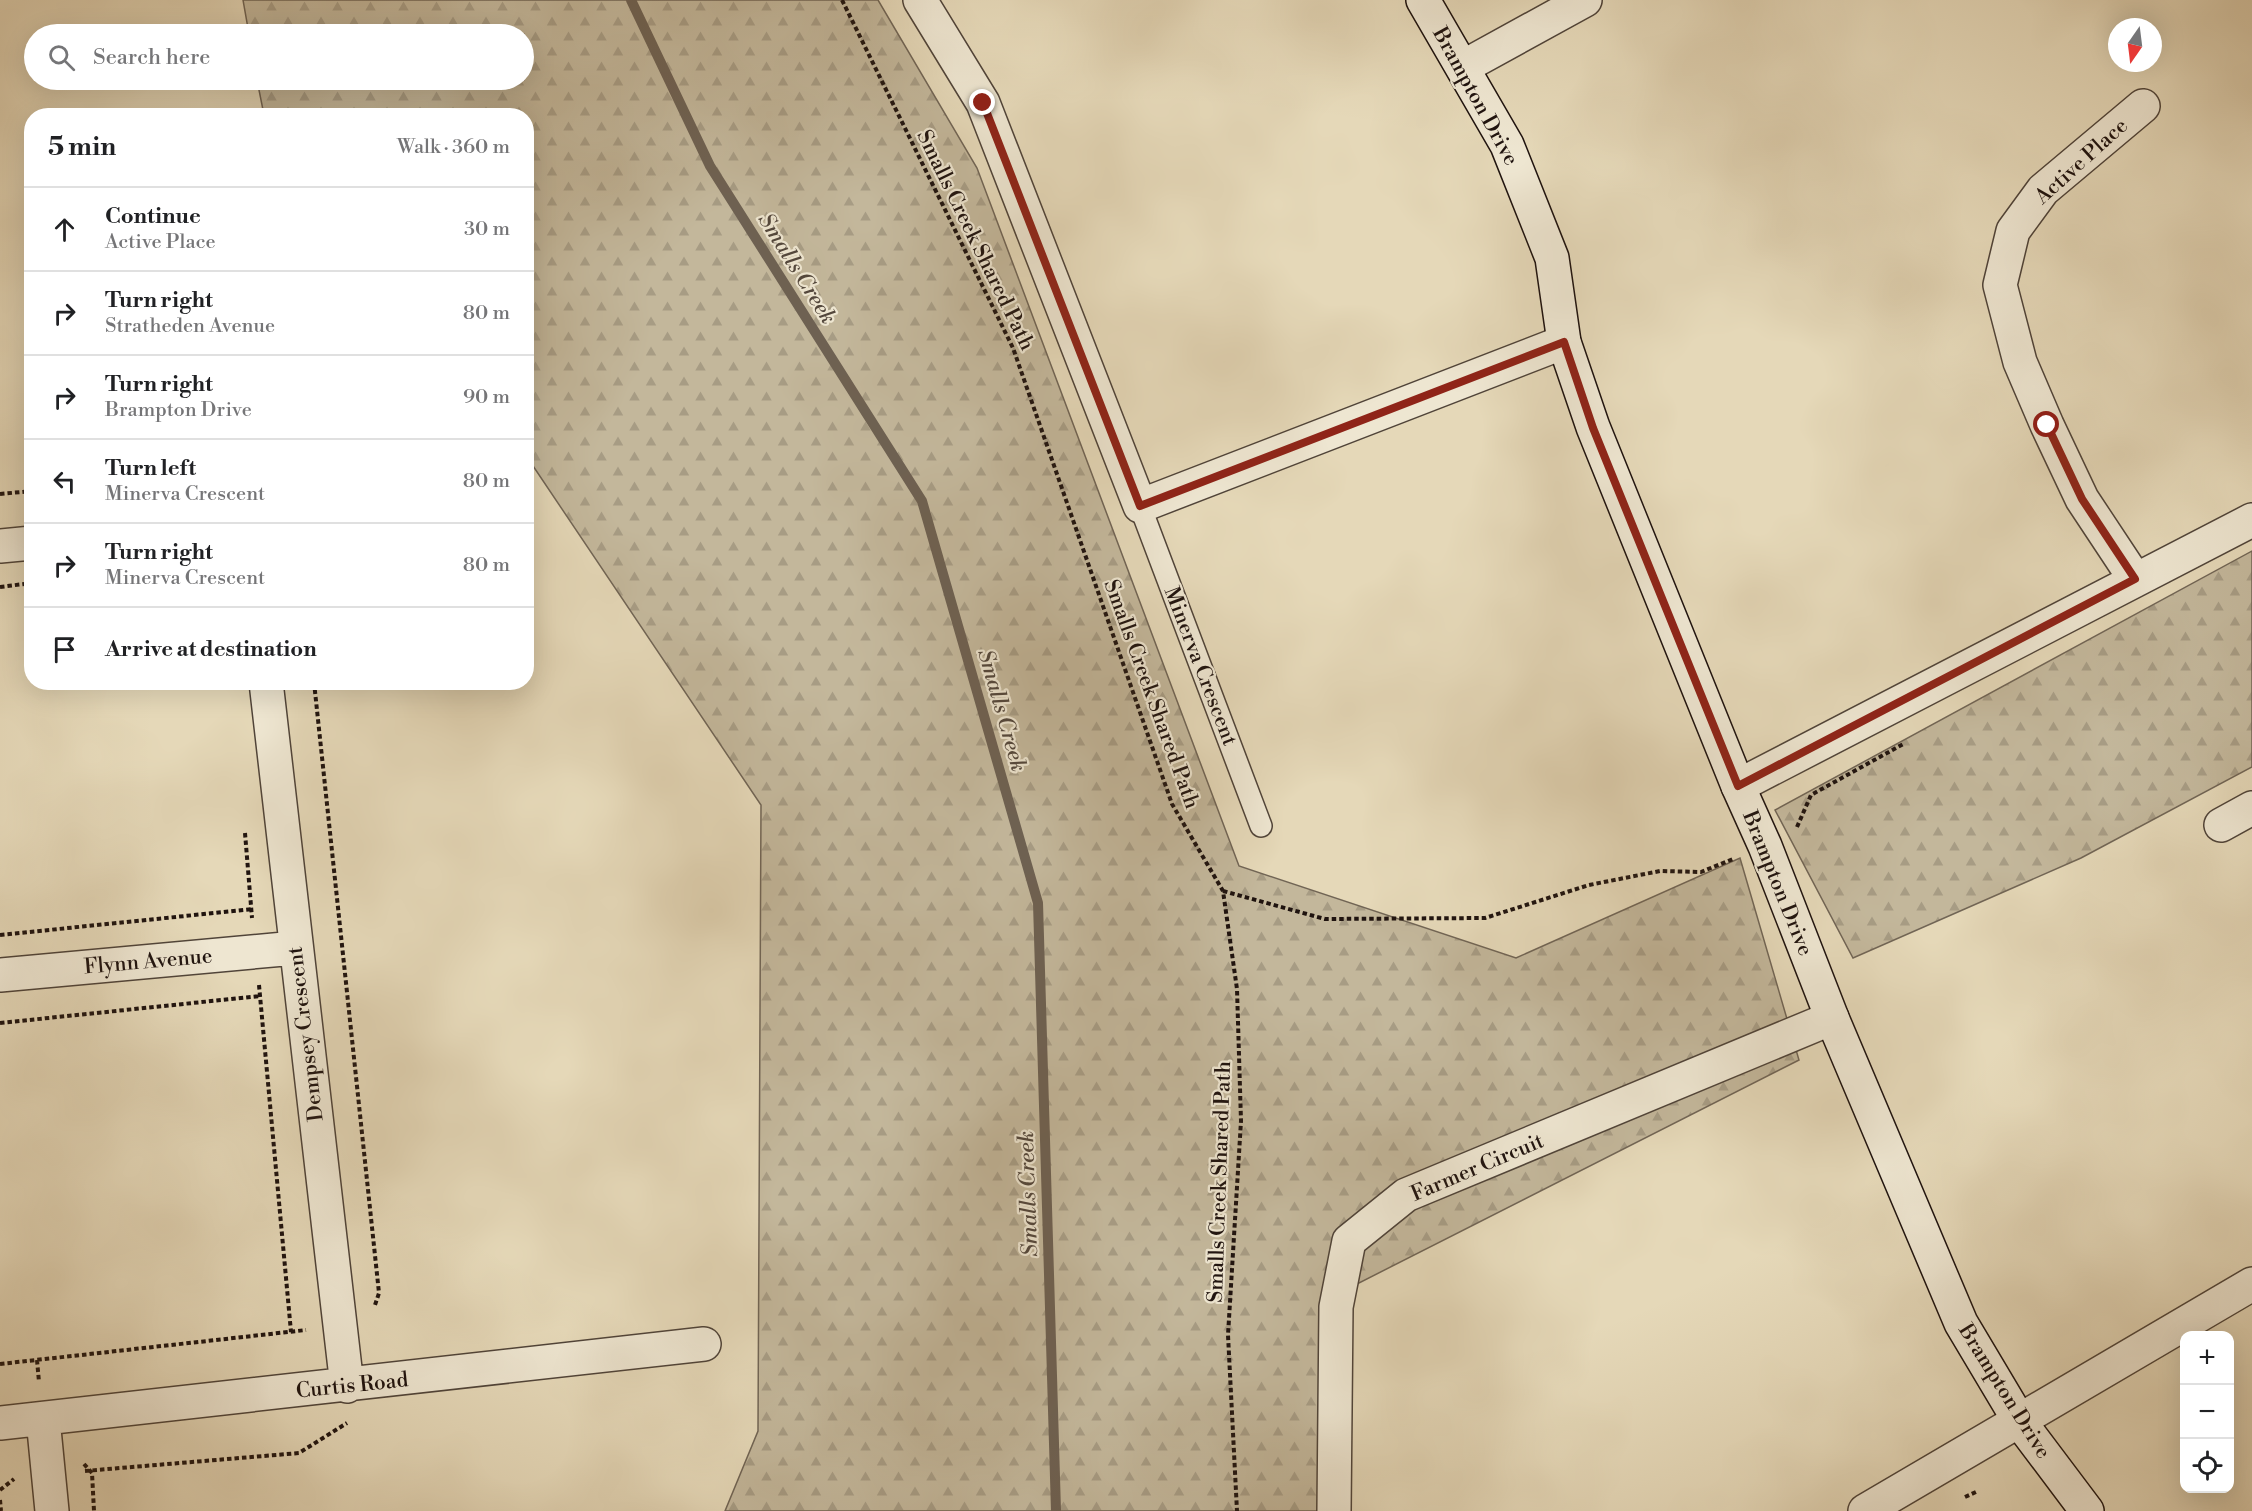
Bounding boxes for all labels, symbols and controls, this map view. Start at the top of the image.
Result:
north arrow [2108,18,2162,72]
street label: Brampton Drive [1426,22,1524,170]
search box [24,24,534,90]
icon: search [45,41,78,74]
text: Search here [93,44,210,71]
route end [969,89,995,115]
street label: Active Place [2029,113,2134,211]
street label: Smalls Creek Shared Path [910,126,1040,355]
text: 5 min [48,131,116,163]
text: Walk · 360 m [397,135,510,160]
text: Continue [105,203,201,230]
water label: Smalls Creek [752,208,842,329]
icon: ahead [48,213,81,246]
text: 30 m [464,217,510,242]
text: Active Place [105,230,216,255]
text: Turn right [105,287,213,314]
icon: right [48,297,81,330]
text: 80 m [463,301,510,326]
text: Stratheden Avenue [105,314,275,339]
text: Turn right [105,371,213,398]
icon: right [48,381,81,414]
text: 90 m [463,385,510,410]
text: Brampton Drive [105,398,252,423]
route start [2033,411,2059,437]
text: Turn left [105,455,196,482]
icon: left [48,465,81,498]
text: 80 m [463,469,510,494]
text: Minerva Crescent [105,482,265,507]
text: Turn right [105,539,213,566]
icon: right [48,549,81,582]
text: 80 m [463,553,510,578]
text: Minerva Crescent [105,566,265,591]
street label: Smalls Creek Shared Path [1097,576,1205,813]
street label: Minerva Crescent [1158,583,1243,750]
icon: arrive [48,633,81,666]
text: Arrive at destination [105,636,317,663]
water label: Smalls Creek [971,646,1032,775]
street label: Brampton Drive [1736,806,1818,960]
street label: Flynn Avenue [83,943,213,981]
street label: Dempsey Crescent [282,944,330,1123]
street label: Smalls Creek Shared Path [1203,1060,1237,1303]
street label: Farmer Circuit [1407,1128,1548,1208]
water label: Smalls Creek [1013,1131,1044,1257]
street label: Brampton Drive [1952,1318,2056,1464]
map controls [2180,1331,2234,1493]
button: + [2180,1331,2234,1385]
street label: Curtis Road [295,1367,410,1405]
button: − [2180,1385,2234,1439]
button: locate [2180,1439,2234,1493]

